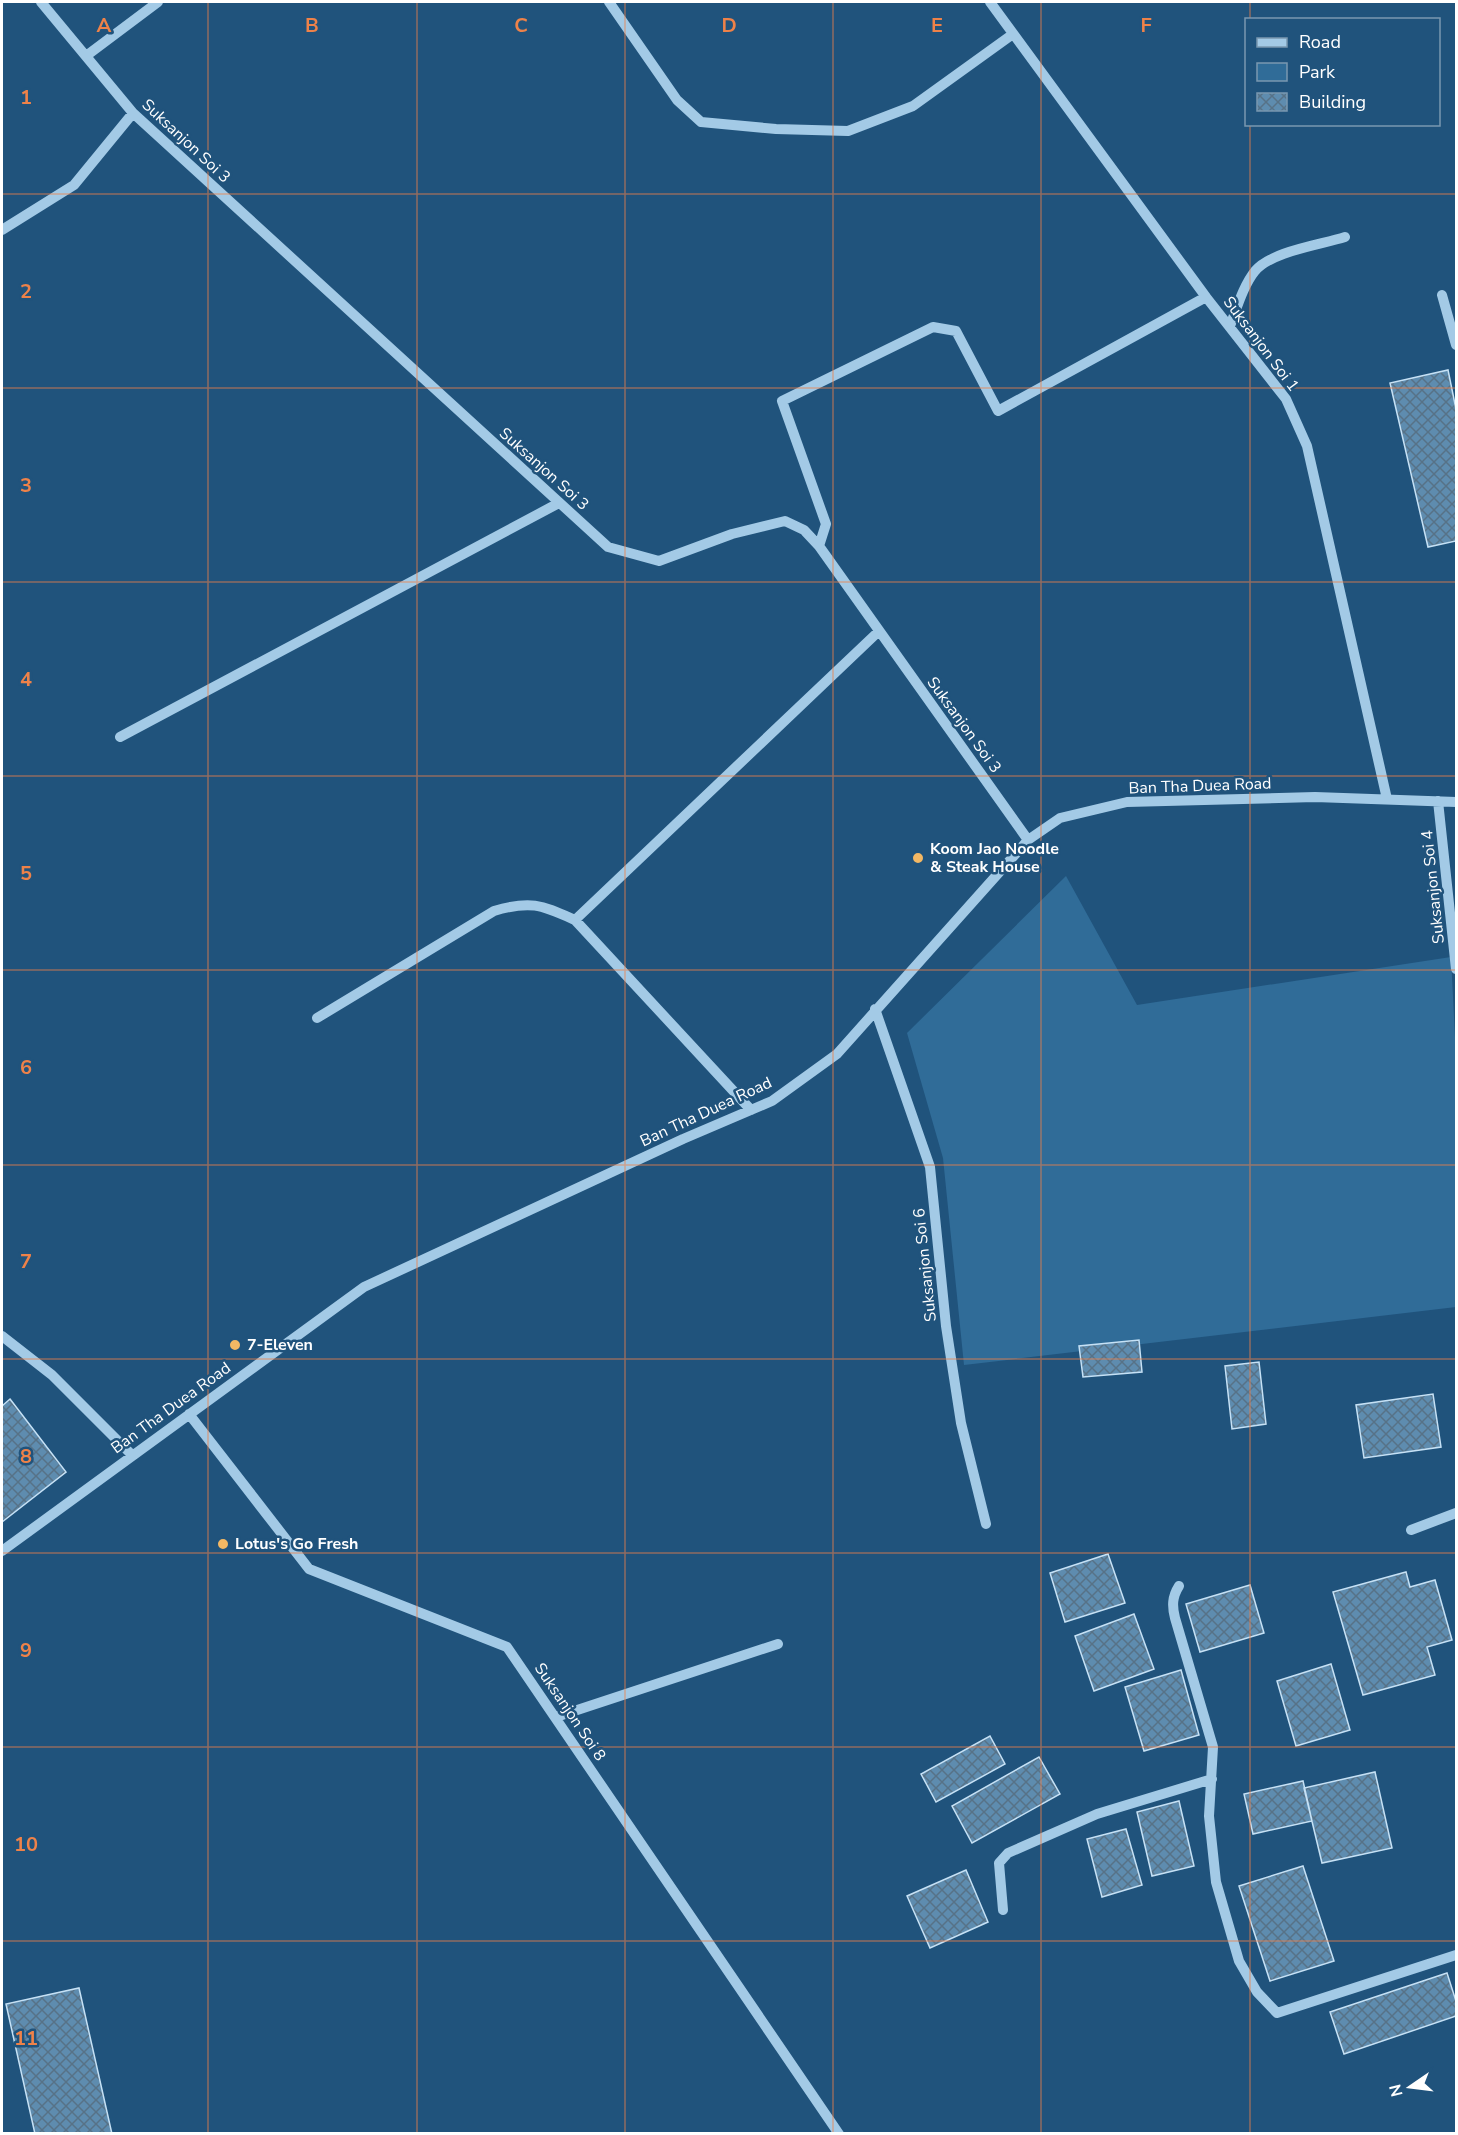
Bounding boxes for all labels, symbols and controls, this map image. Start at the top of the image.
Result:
text: A [97,12,112,39]
text: B [305,12,319,39]
text: C [514,12,528,39]
text: D [721,12,737,39]
text: E [931,12,943,39]
text: F [1140,12,1152,39]
legend [1245,18,1440,126]
text: Road [1299,30,1341,54]
text: Park [1299,60,1336,84]
text: 1 [20,84,32,111]
text: Building [1299,90,1366,114]
street label: Suksanjon Soi 3 [137,94,235,188]
text: 2 [20,278,32,305]
street label: Suksanjon Soi 1 [1218,292,1304,396]
street label: Suksanjon Soi 3 [494,423,594,515]
text: 3 [20,472,32,499]
text: 4 [20,666,32,693]
street label: Suksanjon Soi 3 [922,672,1006,778]
street label: Ban Tha Duea Road [1128,773,1272,799]
street label: Suksanjon Soi 4 [1416,829,1450,945]
place label: Koom Jao Noodle & Steak House [930,838,1059,878]
marker: Koom Jao Noodle & Steak House [911,851,925,865]
text: 5 [20,860,32,887]
text: 6 [20,1054,32,1081]
street label: Ban Tha Duea Road [637,1072,775,1152]
street label: Suksanjon Soi 6 [908,1207,942,1323]
text: 7 [20,1248,32,1275]
place label: 7-Eleven [247,1334,313,1356]
marker: 7-Eleven [228,1338,242,1352]
street label: Ban Tha Duea Road [107,1357,235,1459]
text: 8 [20,1443,32,1470]
place label: Lotus's Go Fresh [235,1533,358,1555]
marker: Lotus's Go Fresh [216,1537,230,1551]
text: 9 [20,1637,32,1664]
street label: Suksanjon Soi 8 [529,1659,611,1765]
text: 10 [14,1831,38,1858]
text: 11 [14,2025,38,2052]
north arrow [1380,2057,1440,2117]
text: N [1384,2082,1409,2099]

